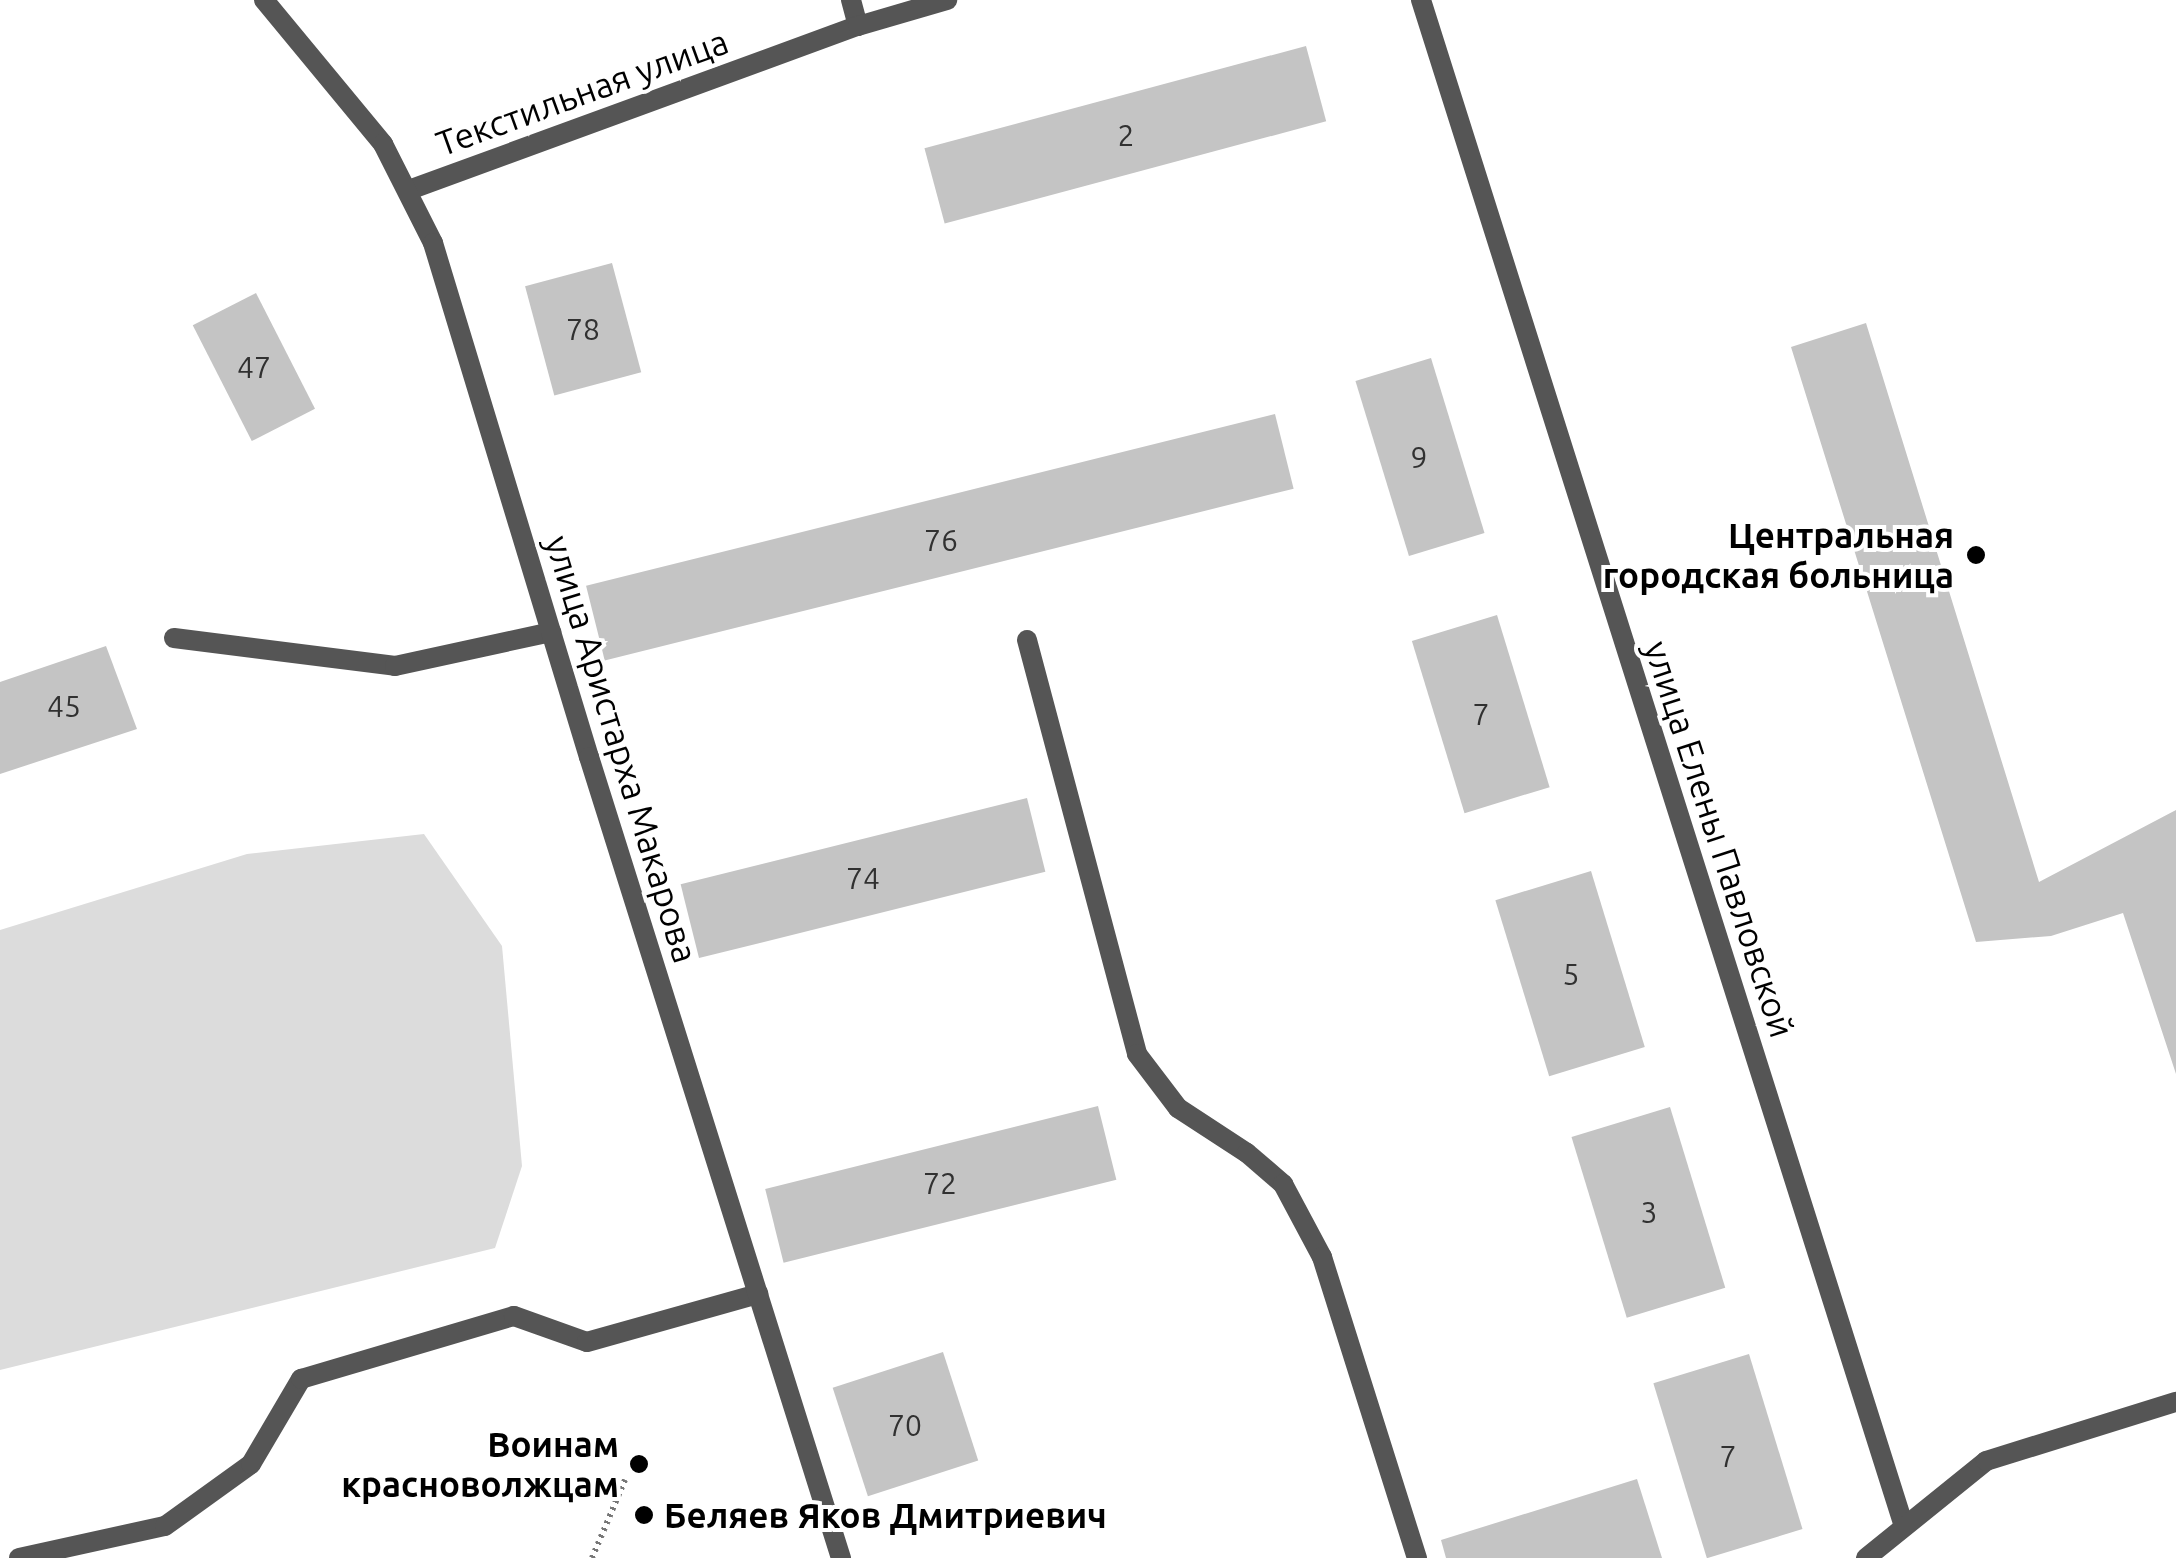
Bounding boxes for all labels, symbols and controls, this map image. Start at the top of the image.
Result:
street label: Текстильная улица [430,20,734,164]
house number: 2 [1118,117,1134,153]
house number: 78 [566,311,600,347]
house number: 47 [237,349,271,385]
house number: 9 [1411,439,1427,475]
place label: Центральная городская больница [1603,514,1954,596]
house number: 76 [924,522,958,558]
street label: улица Аристарха Макарова [537,530,707,968]
marker: Центральная городская больница [1963,542,1989,568]
street label: улица Елены Павловской [1636,636,1804,1042]
house number: 45 [47,688,81,724]
house number: 7 [1473,696,1489,732]
house number: 74 [846,860,880,896]
house number: 5 [1563,956,1579,992]
house number: 72 [923,1165,957,1201]
house number: 3 [1641,1194,1657,1230]
house number: 70 [888,1407,922,1443]
place label: Воинам красноволжцам [341,1423,619,1505]
house number: 7 [1720,1438,1736,1474]
marker: Воинам красноволжцам [628,1453,650,1475]
place label: Беляев Яков Дмитриевич [664,1494,1107,1536]
marker: Беляев Яков Дмитриевич [633,1504,655,1526]

